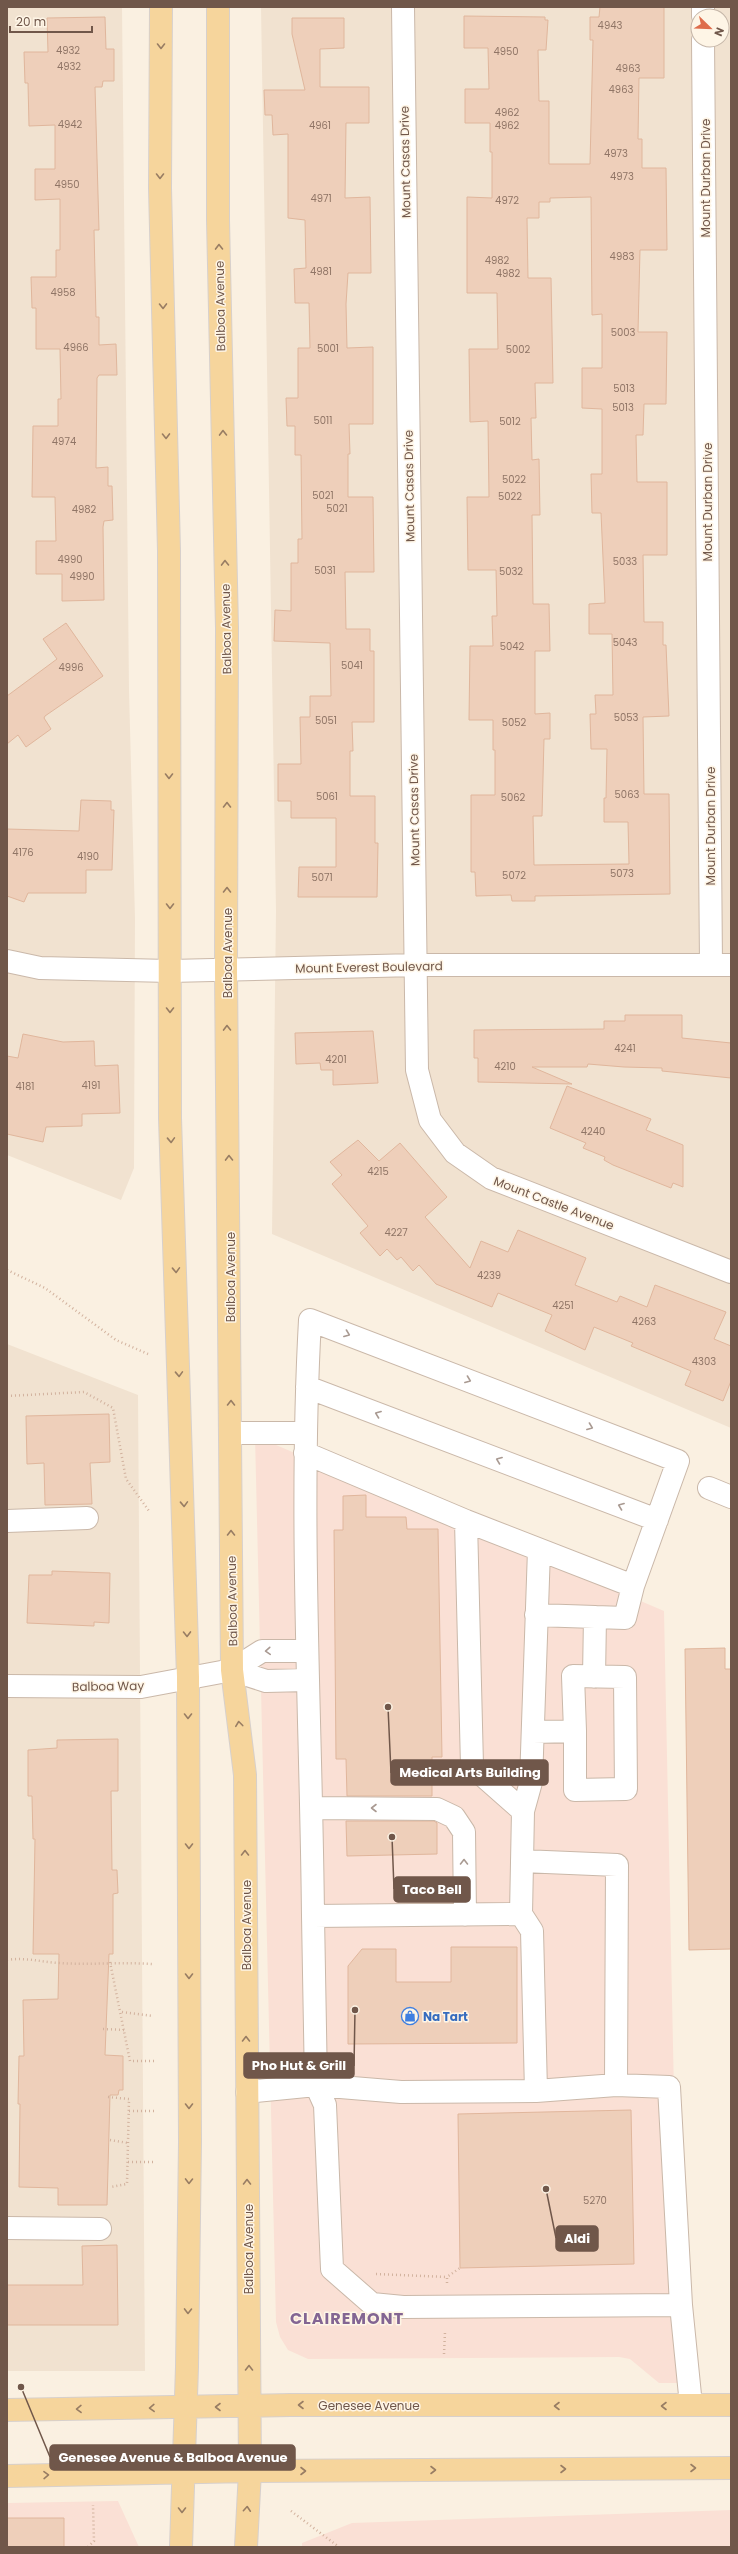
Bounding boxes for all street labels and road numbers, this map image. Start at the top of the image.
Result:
street label: Mount Casas Drive [396,106,414,218]
street label: Mount Durban Drive [697,119,714,237]
street label: Balboa Avenue [211,261,229,351]
street label: Mount Casas Drive [400,430,418,542]
street label: Mount Durban Drive [699,443,716,561]
street label: Balboa Avenue [217,584,235,674]
street label: Mount Casas Drive [405,754,423,866]
street label: Mount Durban Drive [702,767,719,885]
street label: Balboa Avenue [219,908,236,998]
street label: Mount Everest Boulevard [295,957,443,977]
street label: Mount Castle Avenue [491,1172,617,1234]
street label: Balboa Avenue [222,1232,239,1322]
street label: Balboa Avenue [223,1556,241,1646]
street label: Balboa Way [72,1677,144,1695]
street label: Balboa Avenue [238,1880,255,1970]
street label: Balboa Avenue [240,2204,257,2294]
street label: Genesee Avenue [318,2397,420,2414]

